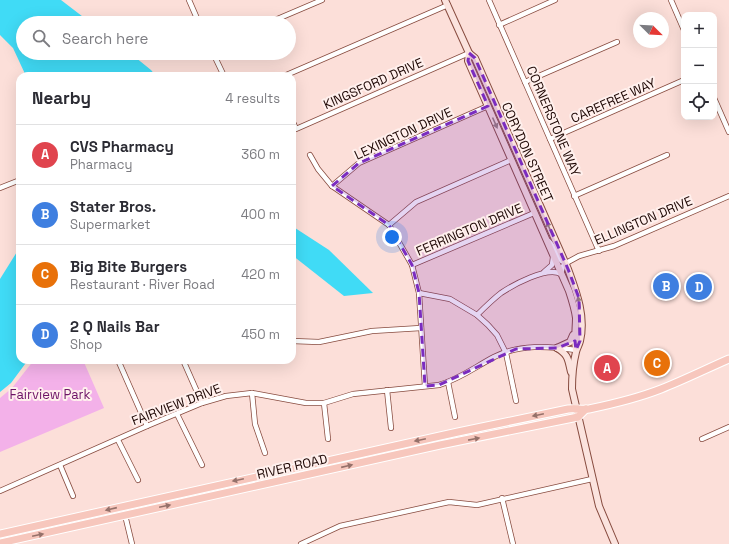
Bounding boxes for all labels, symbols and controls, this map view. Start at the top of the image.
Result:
north arrow [633,12,669,48]
map controls [681,12,717,120]
button: + [681,12,717,48]
search box [16,16,296,60]
icon: search [30,27,52,49]
text: Search here [62,29,148,48]
button: − [681,48,717,84]
street label: KINGSFORD DRIVE [321,54,426,113]
street label: CORNERSTONE WAY [523,63,584,179]
street label: CAREFREE WAY [568,74,658,127]
button: locate [681,84,717,120]
text: Nearby [32,87,91,109]
text: 4 results [225,90,280,107]
street label: CORYDON STREET [498,99,557,205]
street label: LEXINGTON DRIVE [352,103,455,164]
one-way arrow [492,117,498,128]
text: CVS Pharmacy [70,137,174,156]
text: A [41,146,49,163]
text: 360 m [241,146,280,163]
text: Pharmacy [70,156,132,173]
street label: ELLINGTON DRIVE [592,192,695,249]
text: Stater Bros. [70,197,156,216]
street label: FERRINGTON DRIVE [413,199,525,260]
text: B [41,206,49,223]
text: 400 m [241,206,280,223]
text: Supermarket [70,216,151,233]
one-way arrow [546,222,552,233]
your location [382,227,402,247]
text: Big Bite Burgers [70,257,187,276]
text: C [41,266,49,283]
text: 420 m [241,266,280,283]
pin: B [653,271,679,301]
pin: D [686,272,712,302]
text: Restaurant · River Road [70,276,215,293]
one-way arrow [576,296,582,308]
text: 2 Q Nails Bar [70,317,160,336]
text: D [41,326,49,343]
text: 450 m [241,326,280,343]
text: Shop [70,336,102,353]
pin: C [644,348,670,378]
pin: A [594,353,620,383]
street label: FAIRVIEW DRIVE [129,380,223,429]
park label: Fairview Park [9,386,91,403]
one-way arrow [532,413,544,419]
one-way arrow [467,435,480,441]
one-way arrow [413,438,426,444]
street label: RIVER ROAD [255,450,329,483]
one-way arrow [340,463,353,469]
one-way arrow [232,478,244,484]
one-way arrow [159,503,171,509]
one-way arrow [105,506,117,512]
one-way arrow [32,531,44,537]

